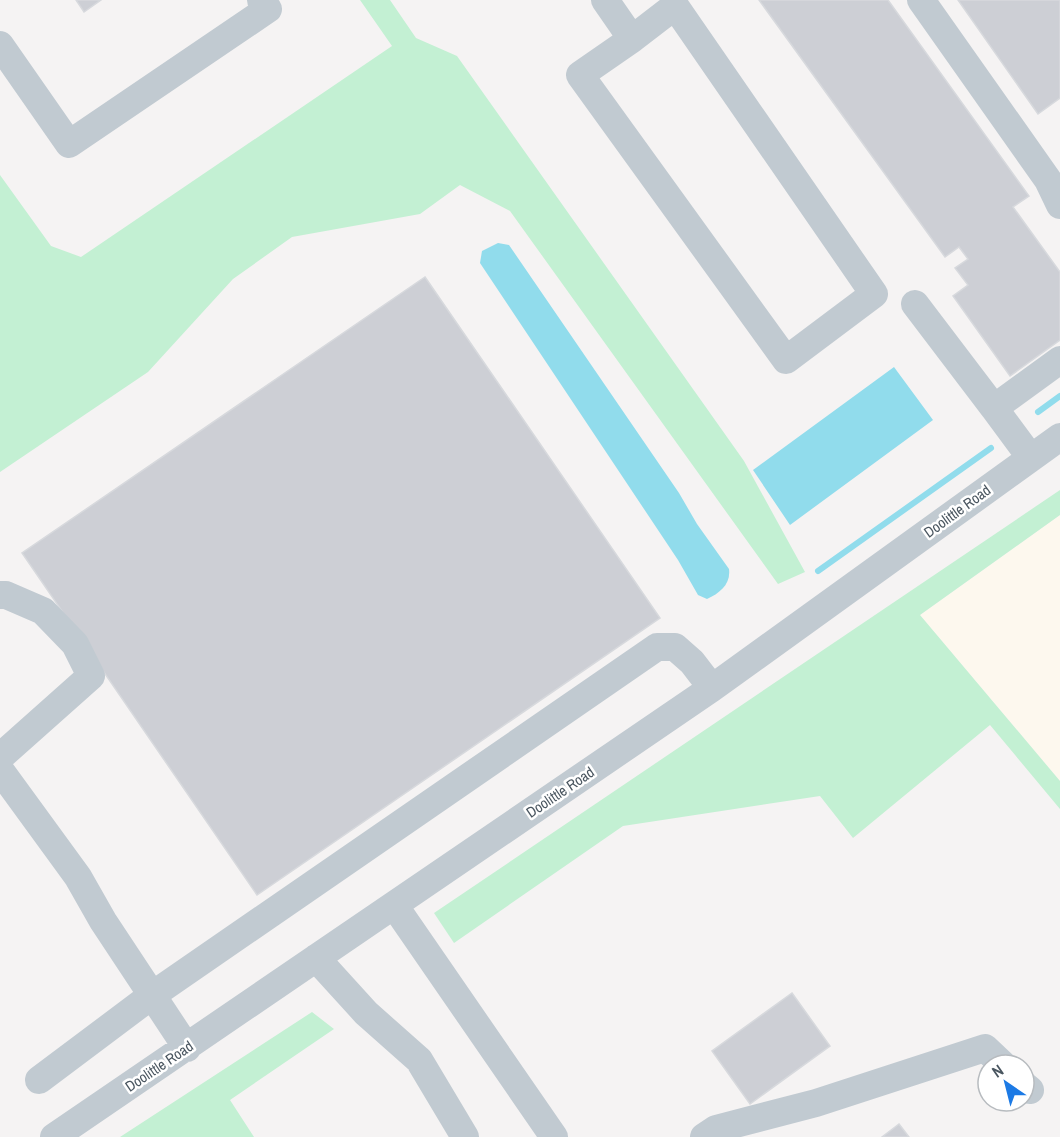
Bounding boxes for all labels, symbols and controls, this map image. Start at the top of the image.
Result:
street label: Doolittle Road [919,480,995,542]
street label: Doolittle Road [522,761,598,823]
street label: Doolittle Road [121,1035,197,1097]
north arrow [976,1053,1036,1113]
text: N [987,1059,1008,1082]

